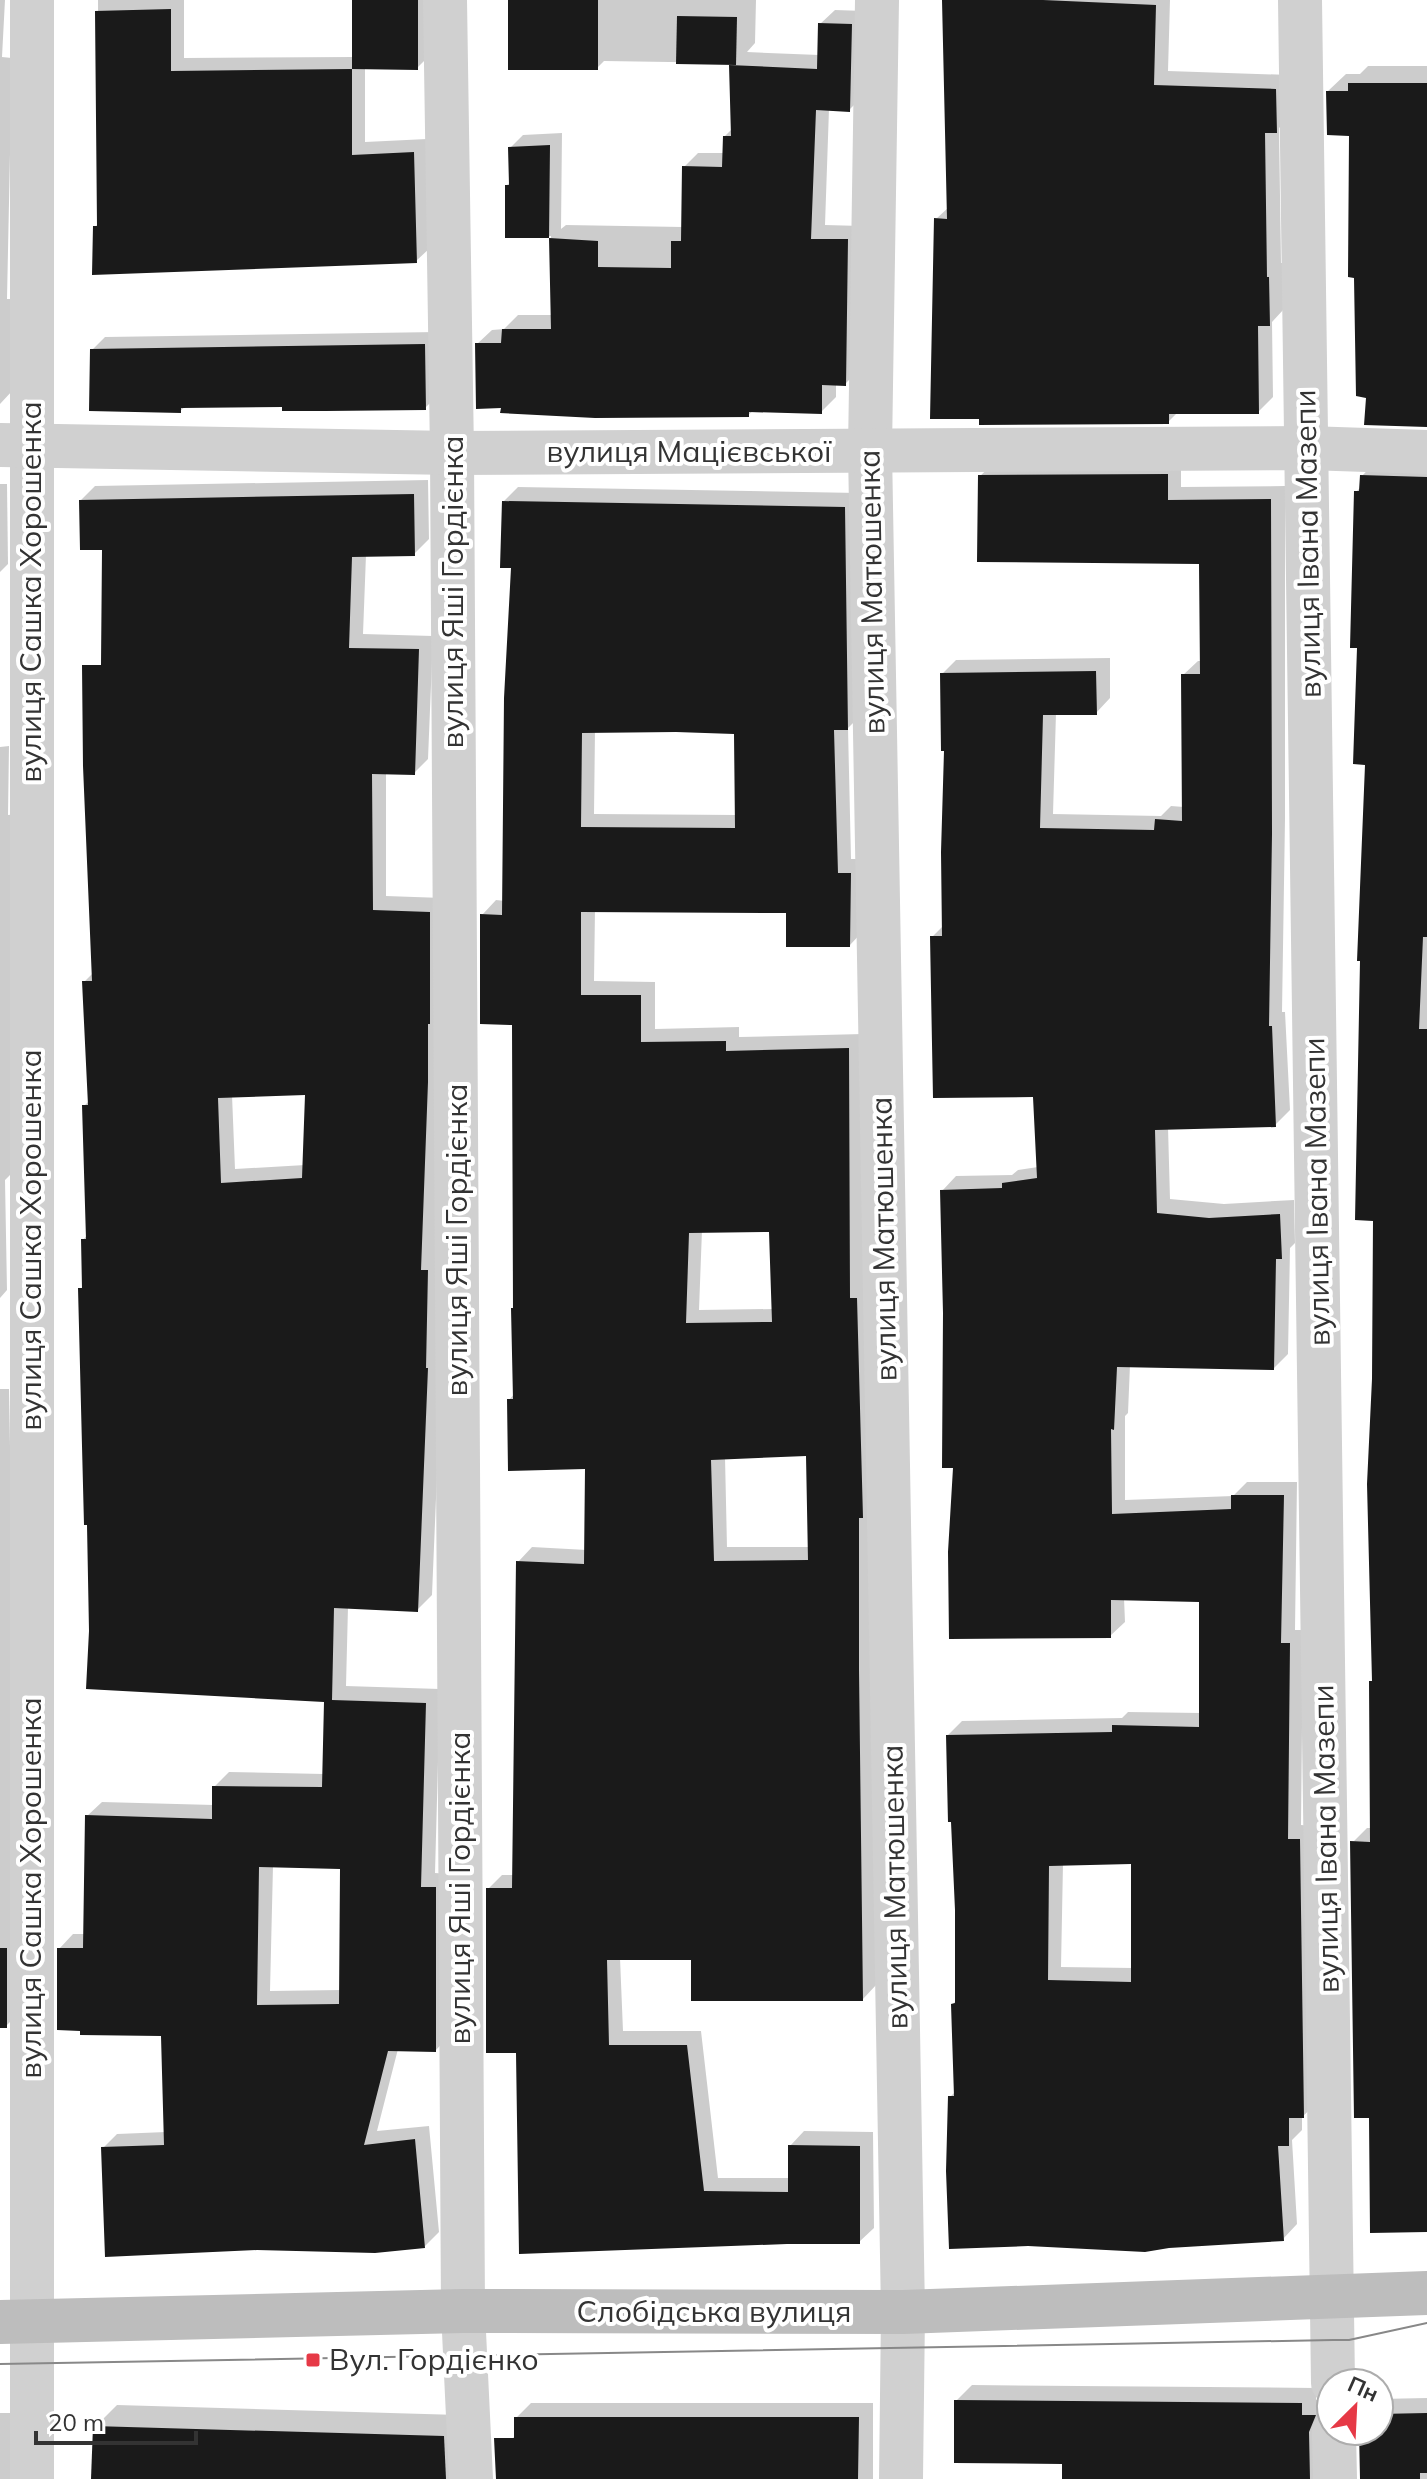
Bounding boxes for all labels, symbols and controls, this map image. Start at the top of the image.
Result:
street label: вулиця Івана Мазепи [1285,389,1329,699]
street label: вулиця Сашка Хорошенка [11,401,49,783]
street label: вулиця Мацієвської [546,432,832,470]
street label: вулиця Яші Гордієнка [433,435,471,749]
street label: вулиця Матюшенка [850,449,892,735]
street label: вулиця Івана Мазепи [1294,1037,1338,1347]
street label: вулиця Сашка Хорошенка [11,1049,49,1431]
street label: вулиця Яші Гордієнка [437,1083,475,1397]
street label: вулиця Матюшенка [862,1096,904,1382]
street label: вулиця Івана Мазепи [1303,1684,1347,1994]
street label: вулиця Сашка Хорошенка [11,1697,49,2079]
street label: вулиця Яші Гордієнка [440,1731,478,2045]
street label: вулиця Матюшенка [873,1744,915,2030]
street label: Слобідська вулиця [577,2292,851,2330]
place label: Вул. Гордієнко [329,2340,539,2378]
marker: Вул. Гордієнко [304,2351,322,2369]
north arrow [1315,2367,1395,2447]
text: Пн [1343,2370,1383,2408]
scale bar [36,2395,196,2445]
text: 20 m [48,2407,104,2437]

